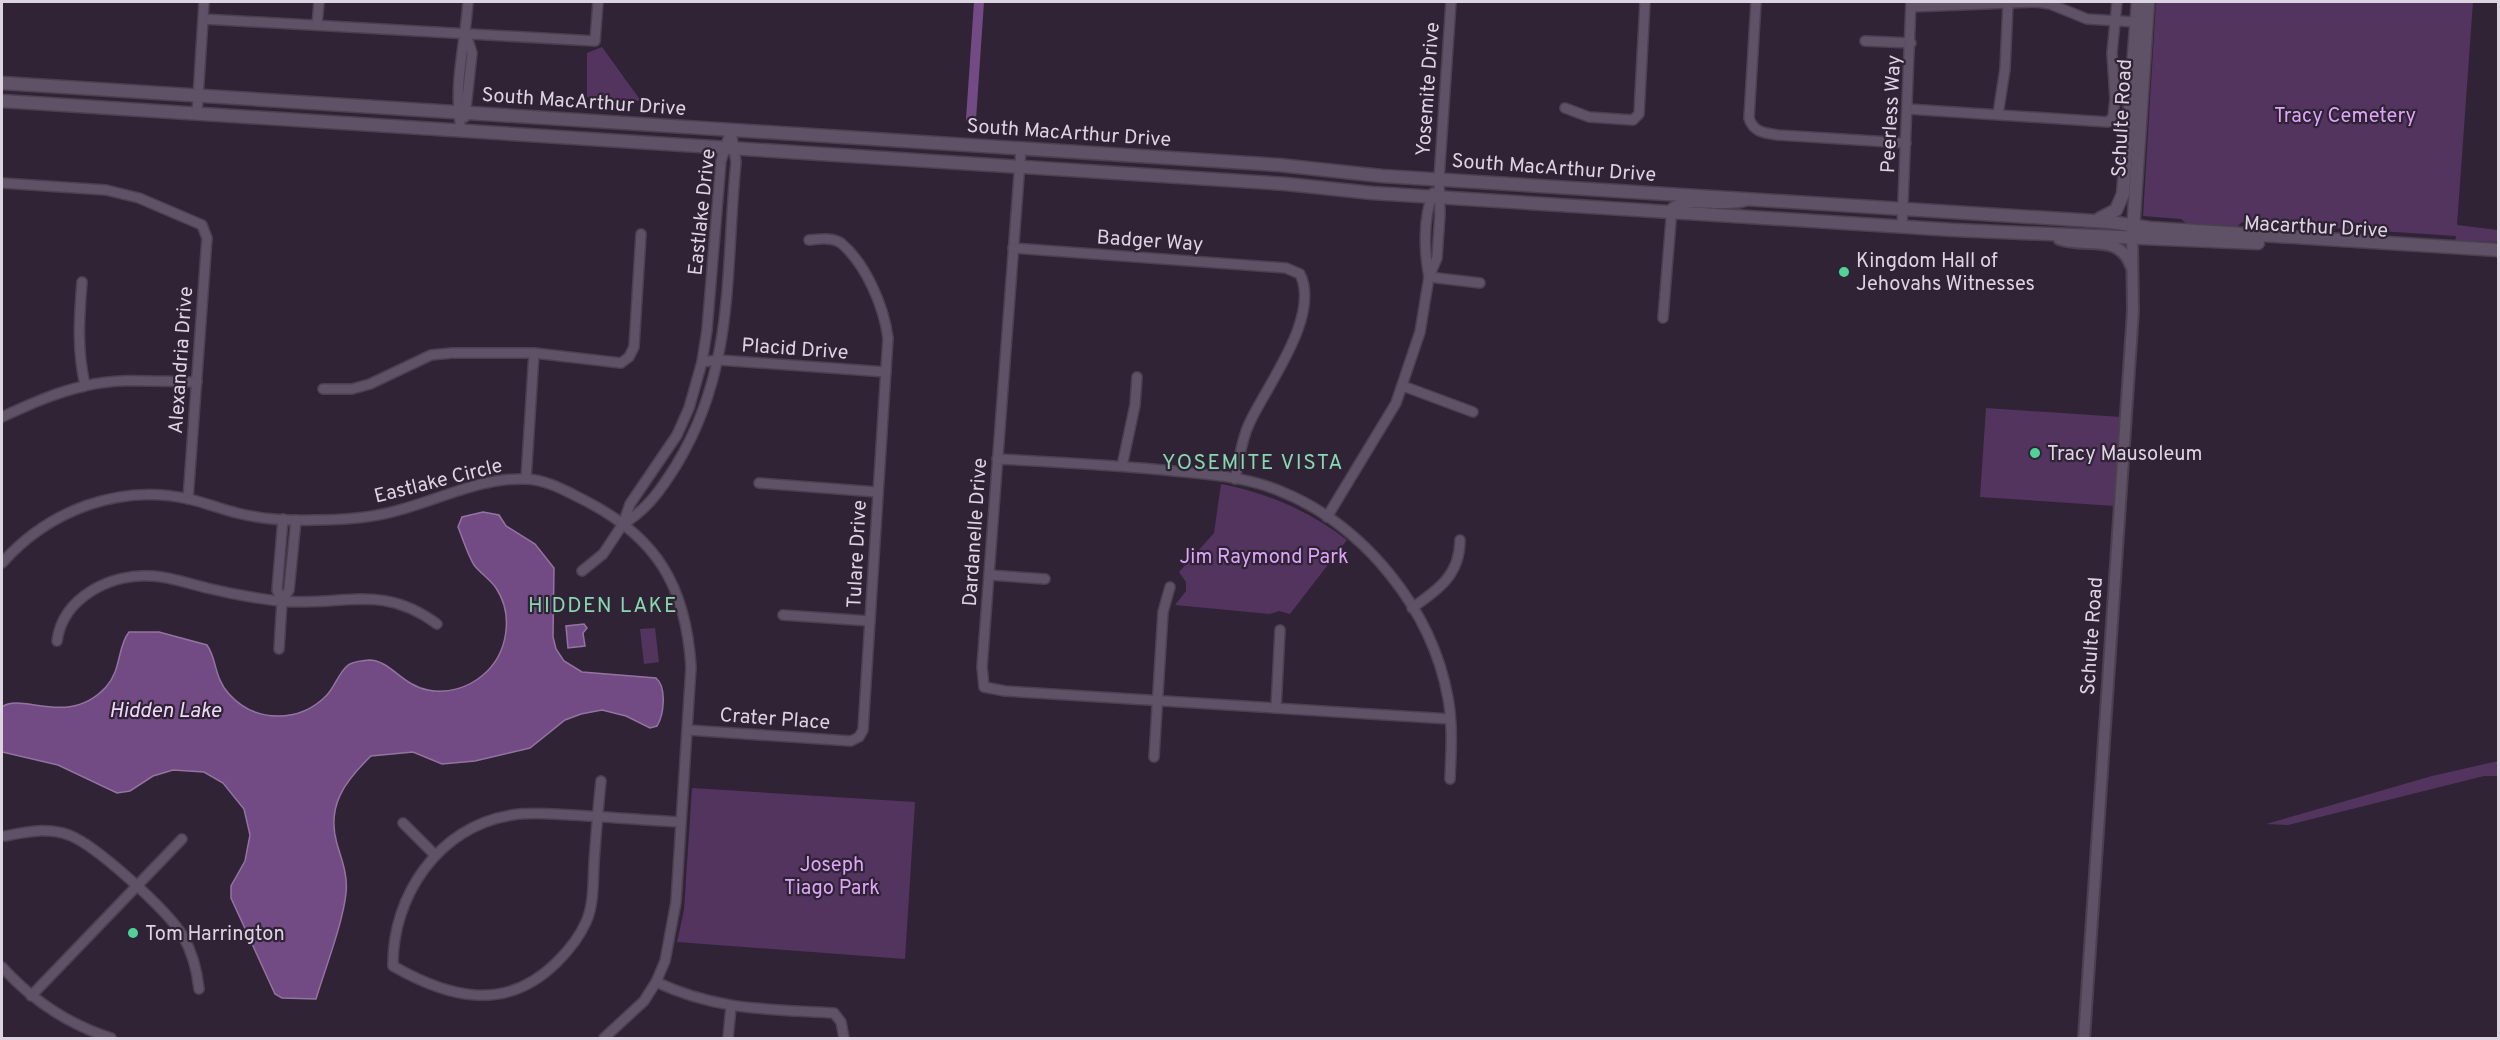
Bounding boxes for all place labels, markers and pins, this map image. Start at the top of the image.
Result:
place label: Kingdom Hall of Jehovahs Witnesses [1856,249,2035,298]
marker: Kingdom Hall of Jehovahs Witnesses [1837,265,1851,279]
place label: Tracy Mausoleum [2047,442,2203,468]
marker: Tracy Mausoleum [2028,446,2042,460]
place label: Tom Harrington [145,922,285,948]
marker: Tom Harrington [126,926,140,940]

